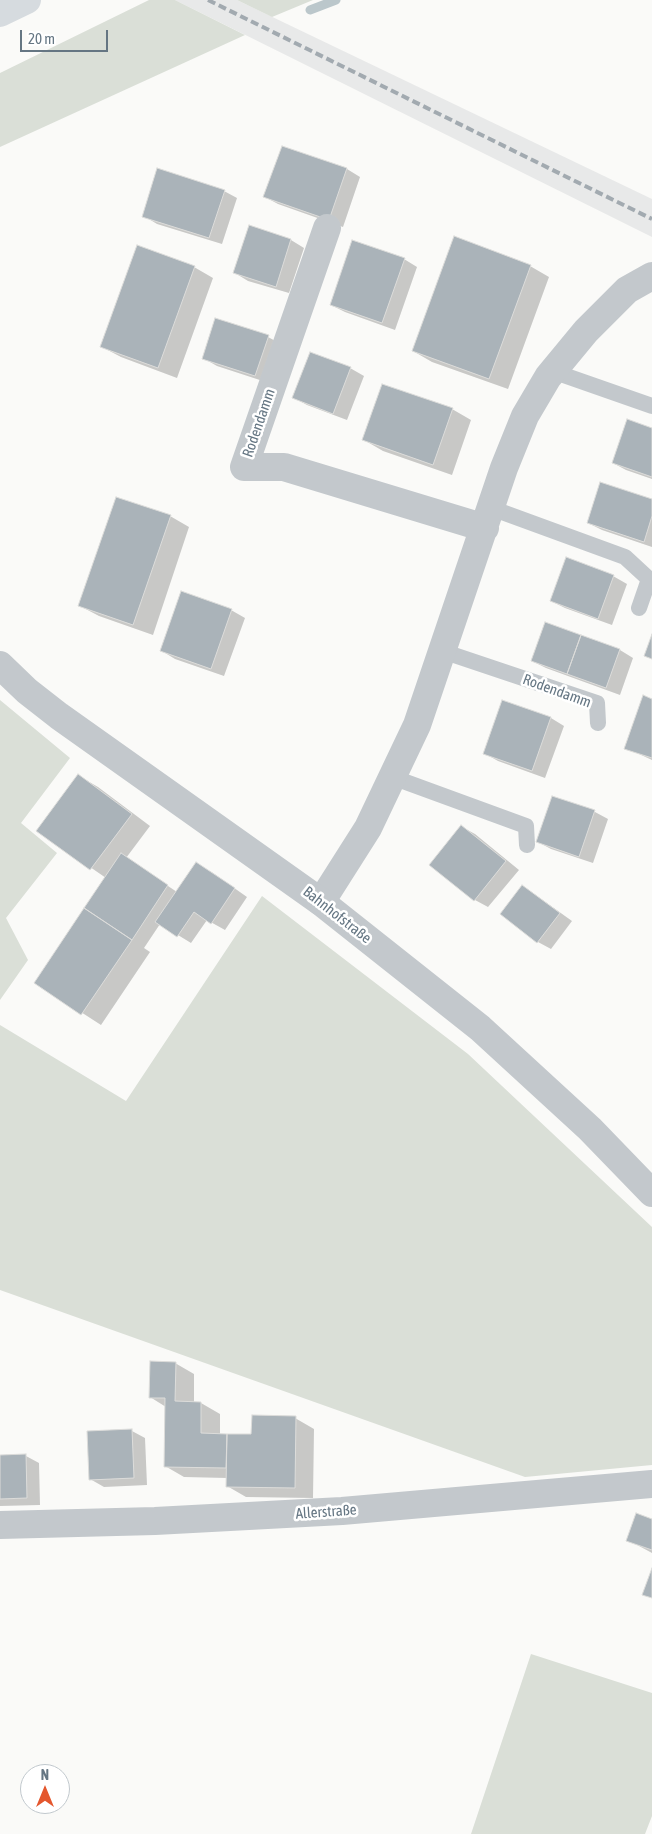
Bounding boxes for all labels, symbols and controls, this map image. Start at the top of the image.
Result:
scale bar [22,20,110,52]
text: 20 m [28,30,55,47]
street label: Rodendamm [239,386,279,460]
street label: Rodendamm [520,670,594,712]
street label: Bahnhofstraße [299,883,375,947]
street label: Allerstraße [295,1501,357,1523]
north arrow [20,1764,70,1814]
text: N [41,1767,49,1783]

